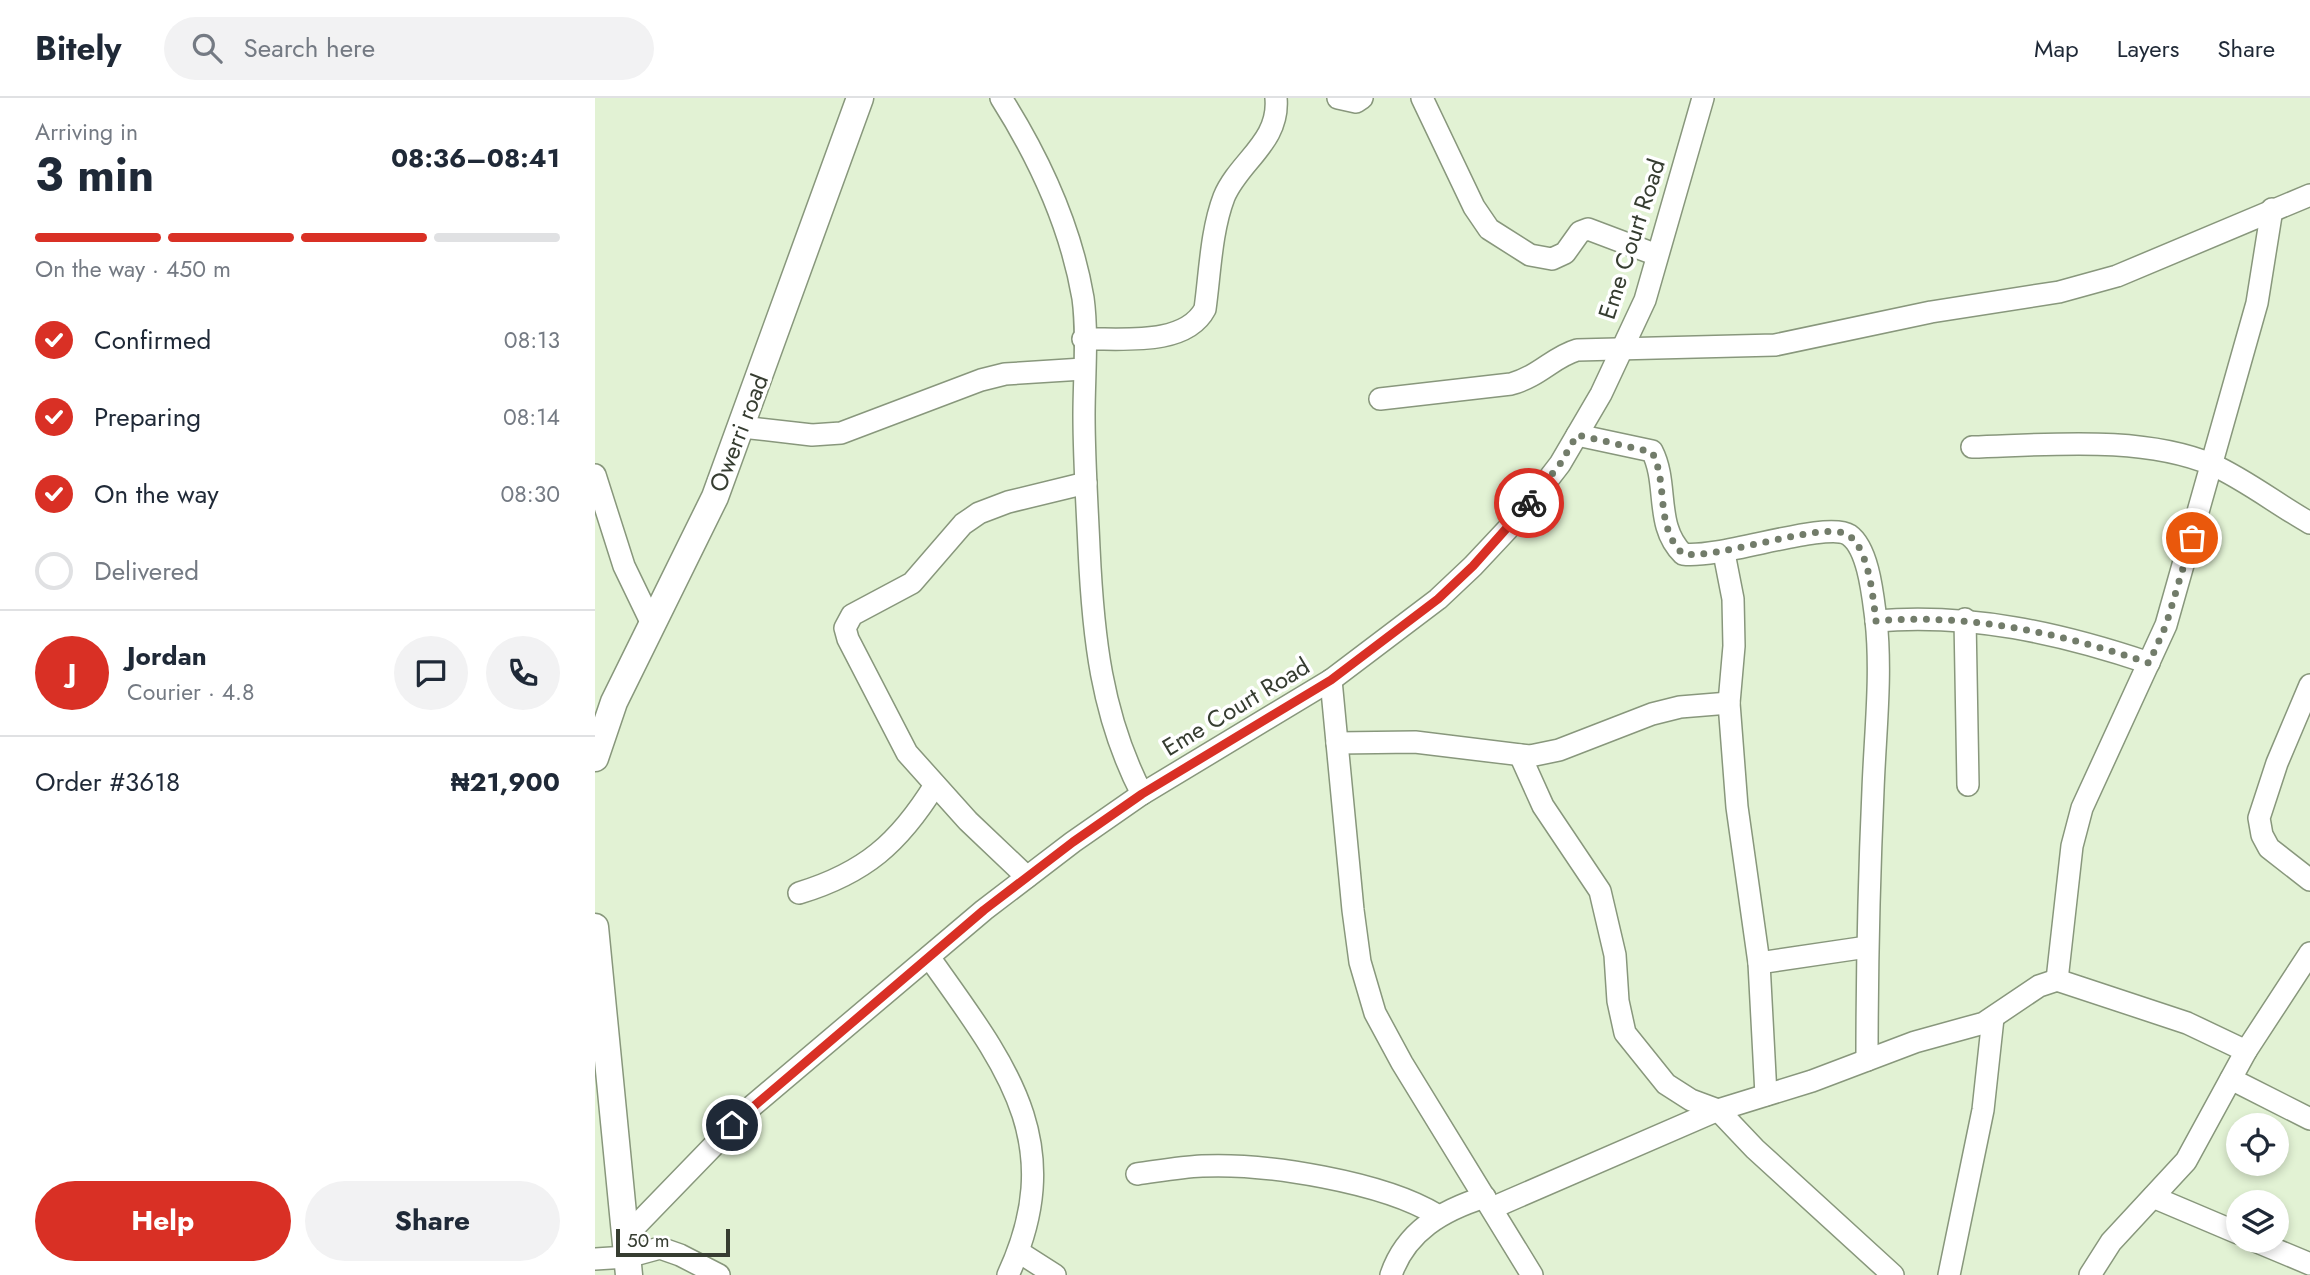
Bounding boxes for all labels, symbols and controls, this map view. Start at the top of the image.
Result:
search box [164,17,654,80]
text: Bitely [35,25,122,72]
icon: search [188,29,226,67]
text: Search here [244,29,375,67]
text: Map [2034,31,2079,66]
text: Layers [2117,31,2179,66]
text: Share [2217,31,2275,66]
text: Arriving in [35,115,138,149]
text: 08:36–08:41 [391,139,560,177]
text: 3 min [35,142,154,208]
street label: Eme Court Road [1589,154,1674,323]
text: On the way · 450 m [35,252,231,286]
icon: check [35,321,73,359]
text: Confirmed [94,321,211,359]
text: 08:13 [504,323,560,357]
street label: Owerri road [700,369,777,497]
icon: check [35,398,73,436]
text: Preparing [94,398,201,436]
text: 08:14 [503,400,560,434]
courier [1494,468,1564,538]
icon: check [35,475,73,513]
text: On the way [94,475,219,513]
text: 08:30 [500,477,560,511]
icon: bike [1510,484,1548,522]
pin [2162,508,2222,568]
icon: bag [2173,519,2211,557]
text: Delivered [94,552,199,590]
button: chat [394,636,468,710]
button: phone [486,636,560,710]
text: Jordan [127,637,207,675]
street label: Eme Court Road [1155,649,1316,764]
text: J [68,654,76,692]
text: Courier · 4.8 [127,675,255,709]
text: Order #3618 [35,763,180,801]
text: ₦21,900 [451,763,560,801]
pin [702,1095,762,1155]
icon: home [713,1106,751,1144]
map controls [2226,1113,2289,1253]
button: locate [2226,1113,2289,1176]
button: Help [35,1181,291,1261]
button: Share [305,1181,560,1261]
button: layers [2226,1190,2289,1253]
scale bar [616,1226,730,1258]
text: 50 m [627,1227,670,1254]

